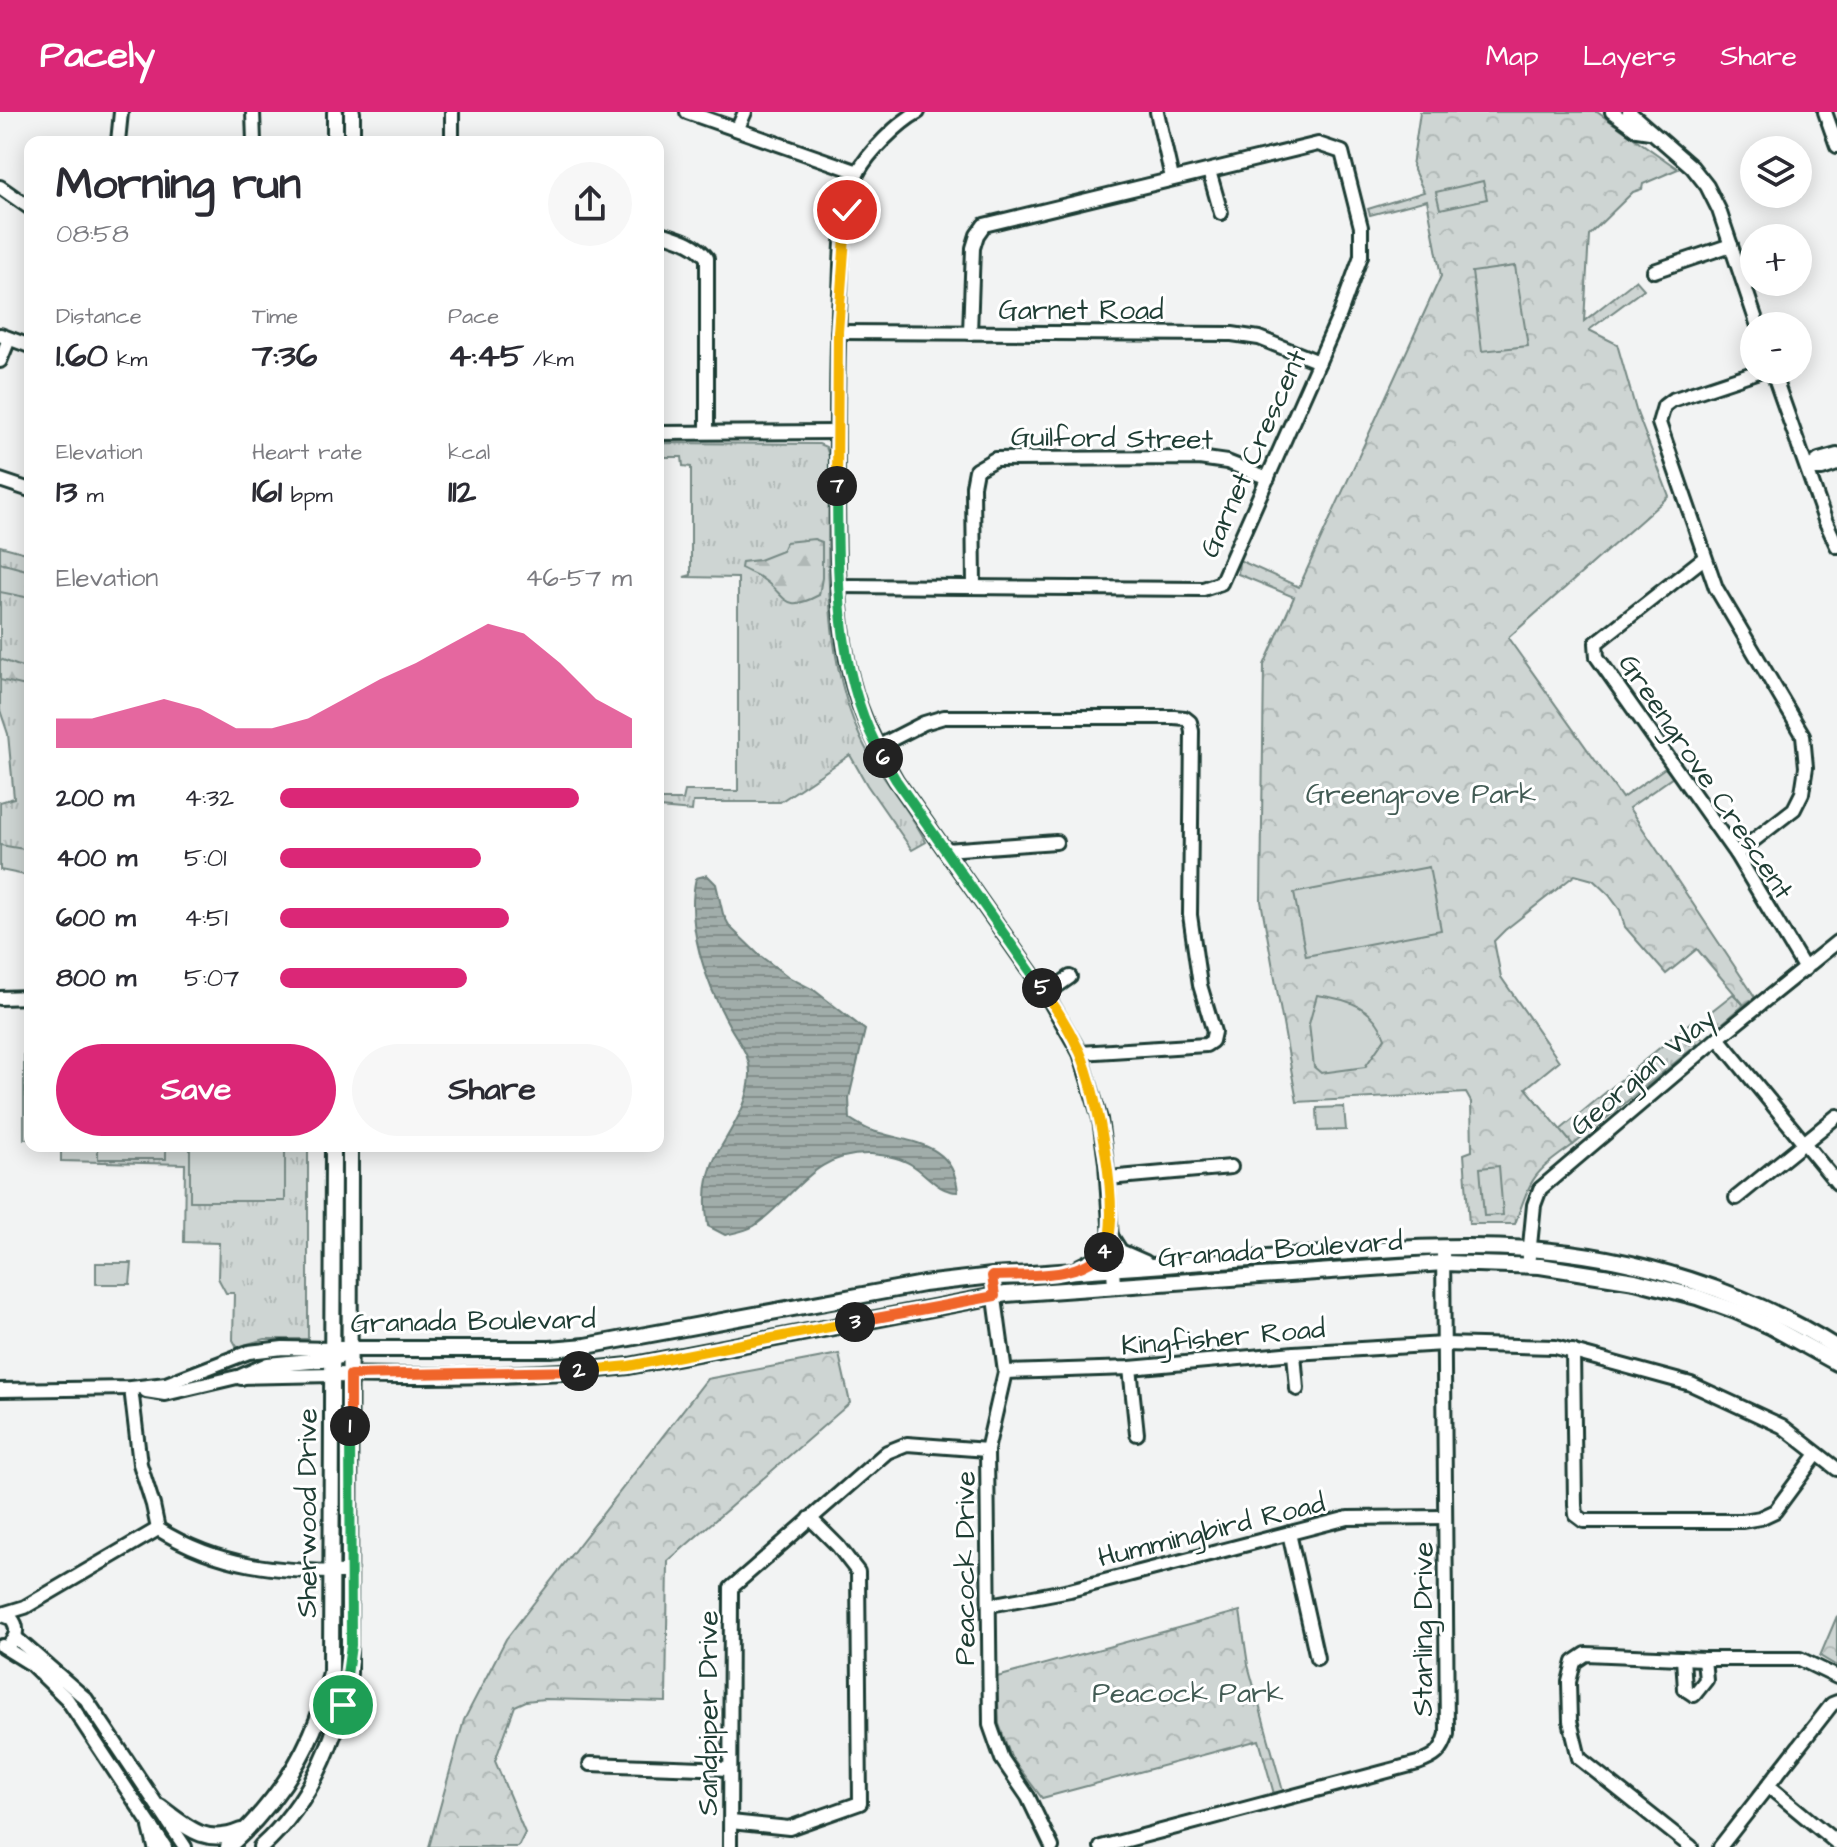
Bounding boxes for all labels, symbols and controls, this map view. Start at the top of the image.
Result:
text: Pacely [40,30,155,82]
text: Map [1486,37,1539,76]
text: Layers [1583,37,1676,76]
text: Share [1720,37,1797,76]
map controls [1740,136,1812,384]
button: layers [1740,136,1812,208]
text: Morning run [56,155,301,216]
button: share [548,162,632,246]
pin [813,176,881,244]
icon: check [825,188,869,232]
text: 08:58 [56,216,129,252]
button: + [1740,224,1812,296]
street label: Garnet Road [998,291,1164,330]
text: Distance [56,301,142,332]
text: Time [252,301,298,332]
text: Pace [448,301,499,332]
button: − [1740,312,1812,384]
text: 1.60 [56,332,108,380]
text: 7:36 [252,332,317,380]
text: 4:45 [448,332,524,380]
street label: Garnet Crescent [1190,343,1317,564]
text: km [108,344,147,375]
text: /km [524,344,574,375]
street label: Guilford Street [1011,417,1214,460]
text: Elevation [56,437,143,468]
text: Heart rate [252,437,362,468]
text: kcal [448,437,490,468]
pin: 7 [817,466,857,506]
text: 13 [56,468,78,516]
text: 161 [252,468,282,516]
text: 112 [448,468,476,516]
text: 7 [830,470,844,501]
text: m [78,480,104,511]
text: bpm [282,480,333,511]
text: Elevation [56,560,158,596]
text: 46–57 m [525,560,632,596]
street label: Greengrove Crescent [1608,646,1803,908]
pin: 6 [863,738,903,778]
text: 6 [876,742,890,773]
park label: Greengrove Park [1306,775,1536,815]
text: 200 m [56,780,134,816]
text: 4:32 [184,780,234,816]
text: 400 m [56,840,137,876]
text: 5:01 [184,840,226,876]
text: 600 m [56,900,136,936]
text: 4:51 [184,900,228,936]
text: 800 m [56,960,136,996]
text: 5:07 [184,960,239,996]
pin: 5 [1022,968,1062,1008]
text: 5 [1034,972,1050,1003]
street label: Georgian Way [1562,999,1726,1146]
button: Save [56,1044,336,1136]
button: Share [352,1044,632,1136]
street label: Granada Boulevard [1156,1221,1404,1277]
pin: 4 [1084,1232,1124,1272]
text: 4 [1097,1236,1111,1267]
street label: Granada Boulevard [350,1300,596,1343]
pin: 3 [835,1302,875,1342]
text: 3 [849,1306,861,1337]
street label: Kingfisher Road [1120,1309,1327,1367]
pin: 2 [559,1351,599,1391]
text: 2 [573,1355,585,1386]
pin: 1 [330,1406,370,1446]
street label: Sherwood Drive [288,1408,327,1618]
text: 1 [349,1410,351,1441]
street label: Peacock Drive [946,1471,985,1665]
street label: Hummingbird Road [1094,1483,1329,1578]
street label: Starling Drive [1404,1542,1444,1716]
street label: Sandpiper Drive [689,1610,728,1816]
pin [309,1671,377,1739]
park label: Peacock Park [1092,1674,1284,1713]
icon: arrive [321,1683,365,1727]

